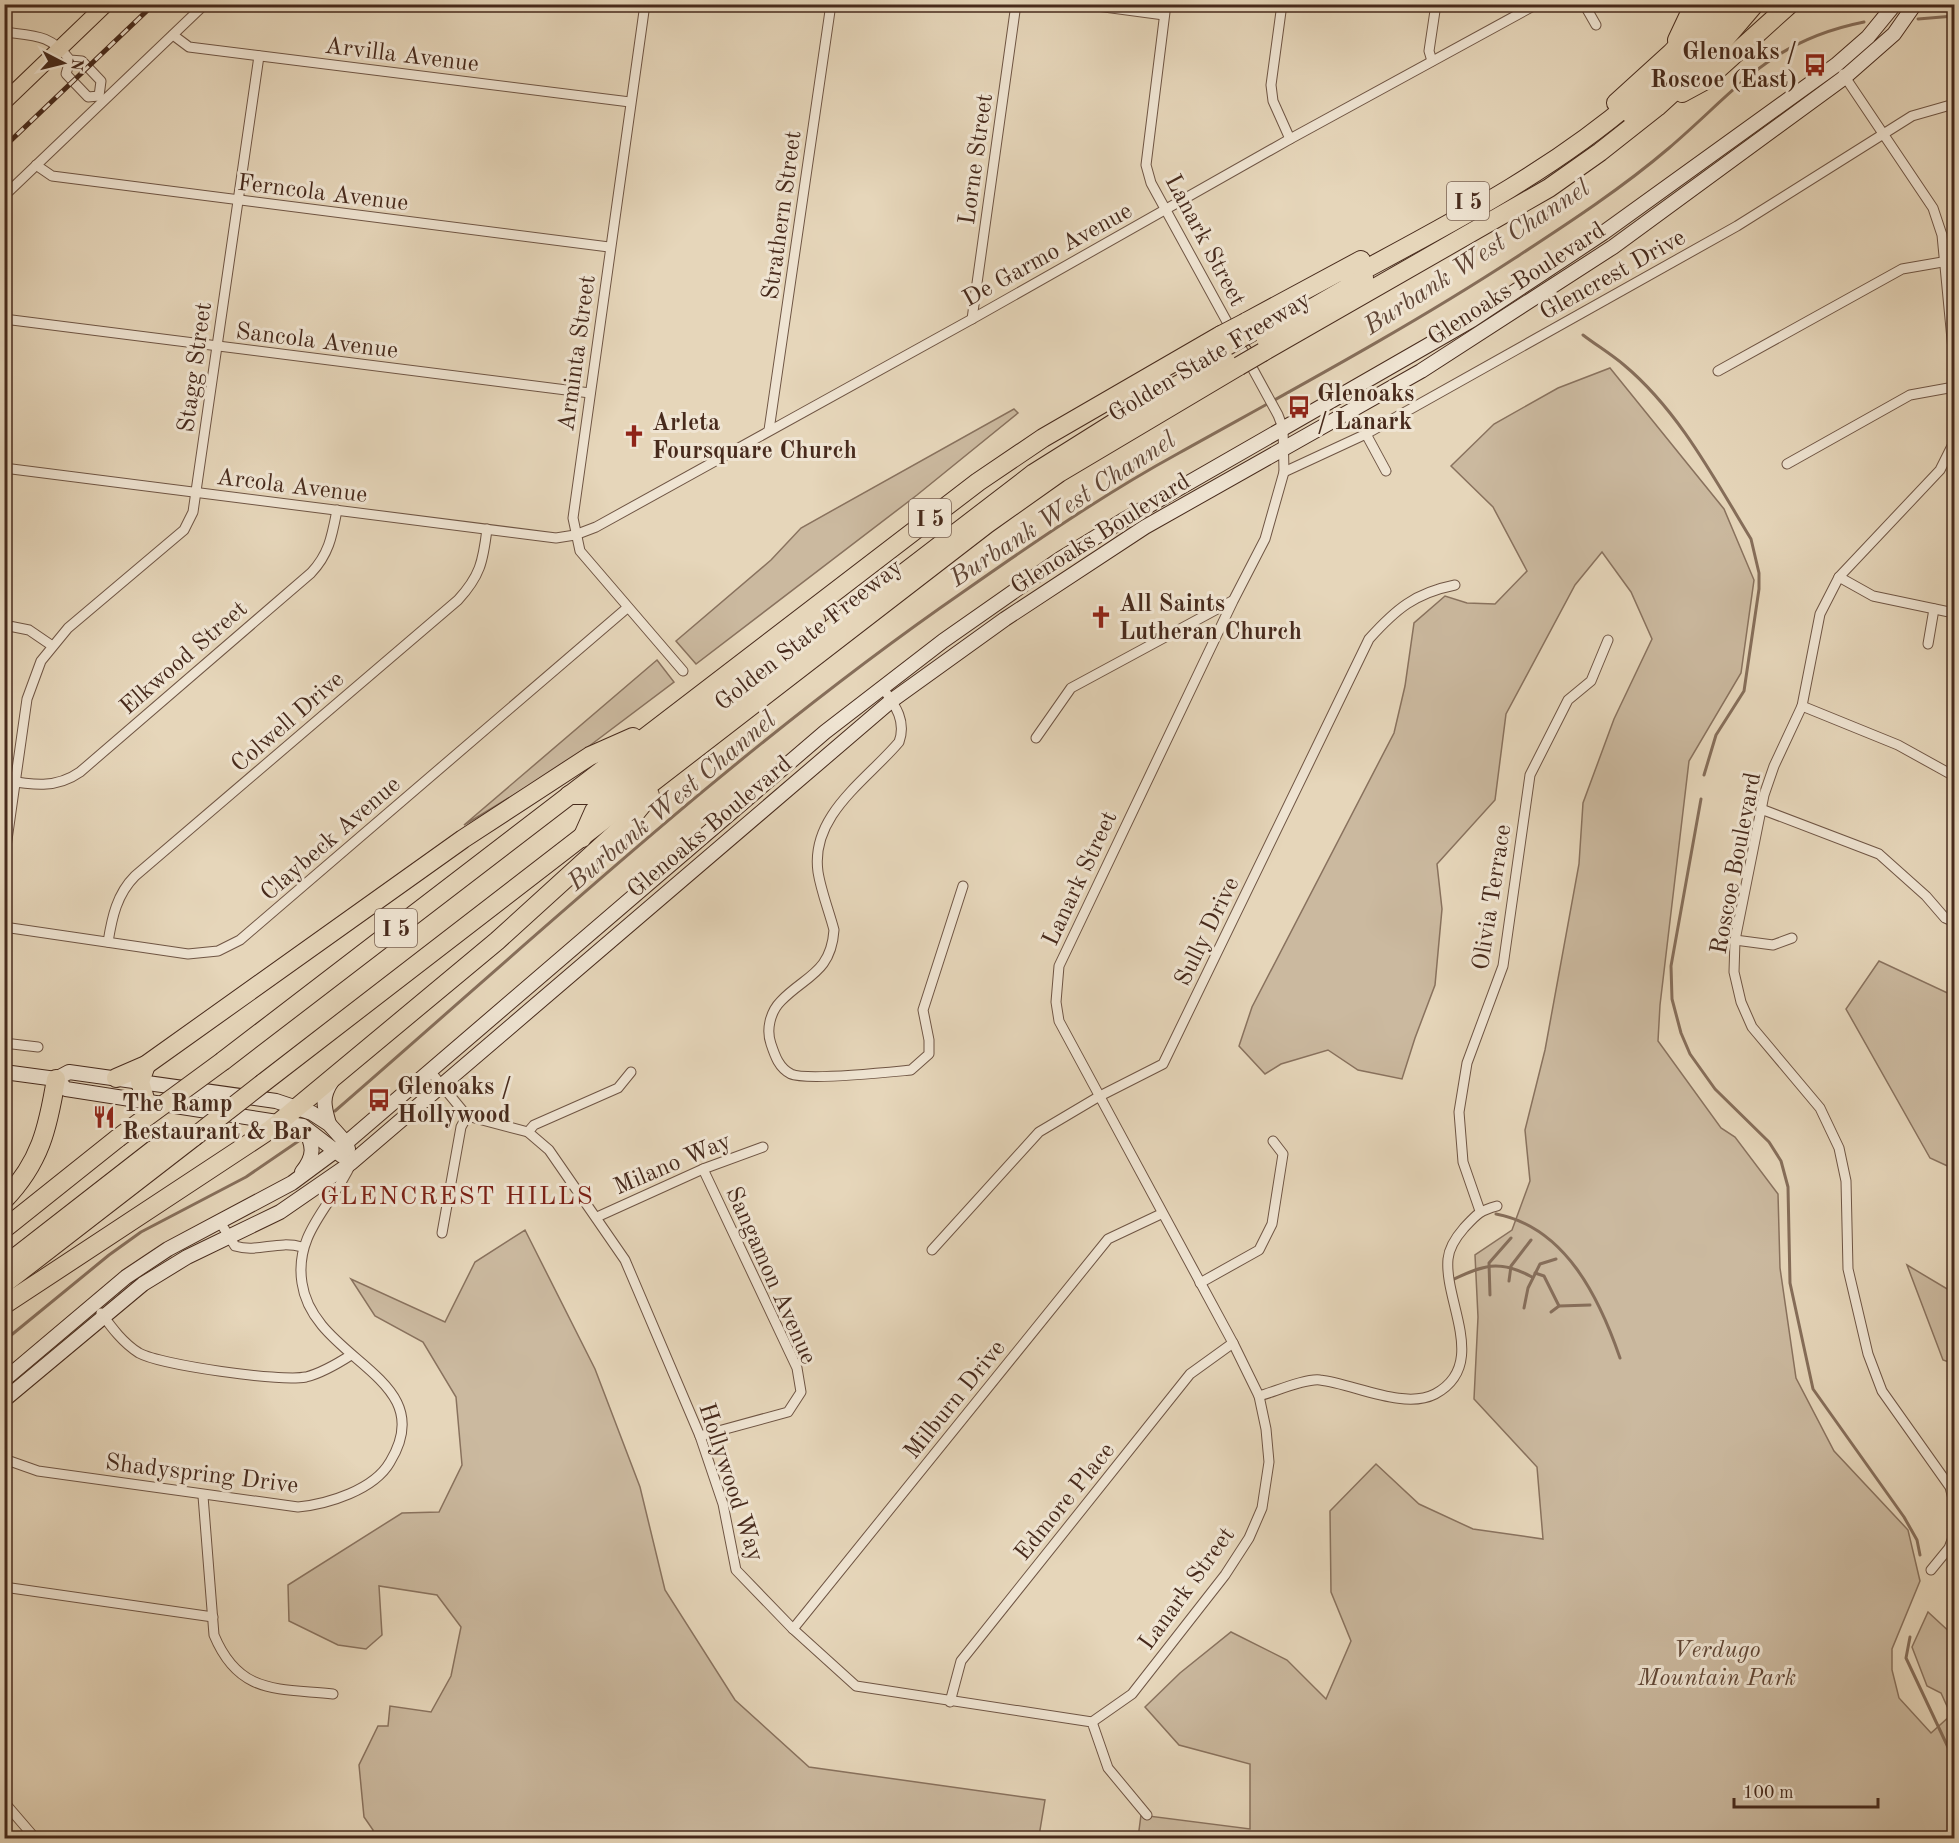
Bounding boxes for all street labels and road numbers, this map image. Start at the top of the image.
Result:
street label: Arvilla Avenue [323,35,480,77]
street label: Lorne Street [956,92,998,226]
street label: Strathern Street [759,129,807,301]
street label: Lanark Street [1160,171,1249,311]
street label: Ferncola Avenue [236,172,410,216]
road number: I 5 [1447,182,1489,220]
street label: De Garmo Avenue [959,199,1137,312]
street label: Glenoaks Boulevard [1424,218,1610,351]
street label: Glencrest Drive [1536,226,1690,326]
street label: Arminta Street [555,274,601,433]
street label: Golden State Freeway [1105,288,1315,427]
street label: Stagg Street [175,301,217,434]
street label: Sancola Avenue [234,320,399,364]
street label: Arcola Avenue [215,466,369,508]
street label: Glenoaks Boulevard [1007,470,1195,599]
road number: I 5 [909,499,951,537]
street label: Golden State Freeway [711,555,908,716]
street label: Elkwood Street [116,597,252,720]
street label: Colwell Drive [227,667,349,778]
street label: Glenoaks Boulevard [624,752,797,903]
street label: Roscoe Boulevard [1708,770,1766,956]
street label: Claybeck Avenue [257,773,406,906]
street label: Lanark Street [1039,808,1122,950]
street label: Olivia Terrace [1470,823,1516,972]
street label: Sully Drive [1171,874,1244,990]
road number: I 5 [375,909,417,947]
street label: Milano Way [611,1129,735,1200]
street label: Sangamon Avenue [720,1184,820,1368]
street label: Milburn Drive [900,1336,1011,1464]
street label: Hollywood Way [693,1400,767,1565]
street label: Edmore Place [1011,1439,1120,1566]
street label: Shadyspring Drive [104,1451,300,1499]
street label: Lanark Street [1135,1523,1240,1655]

